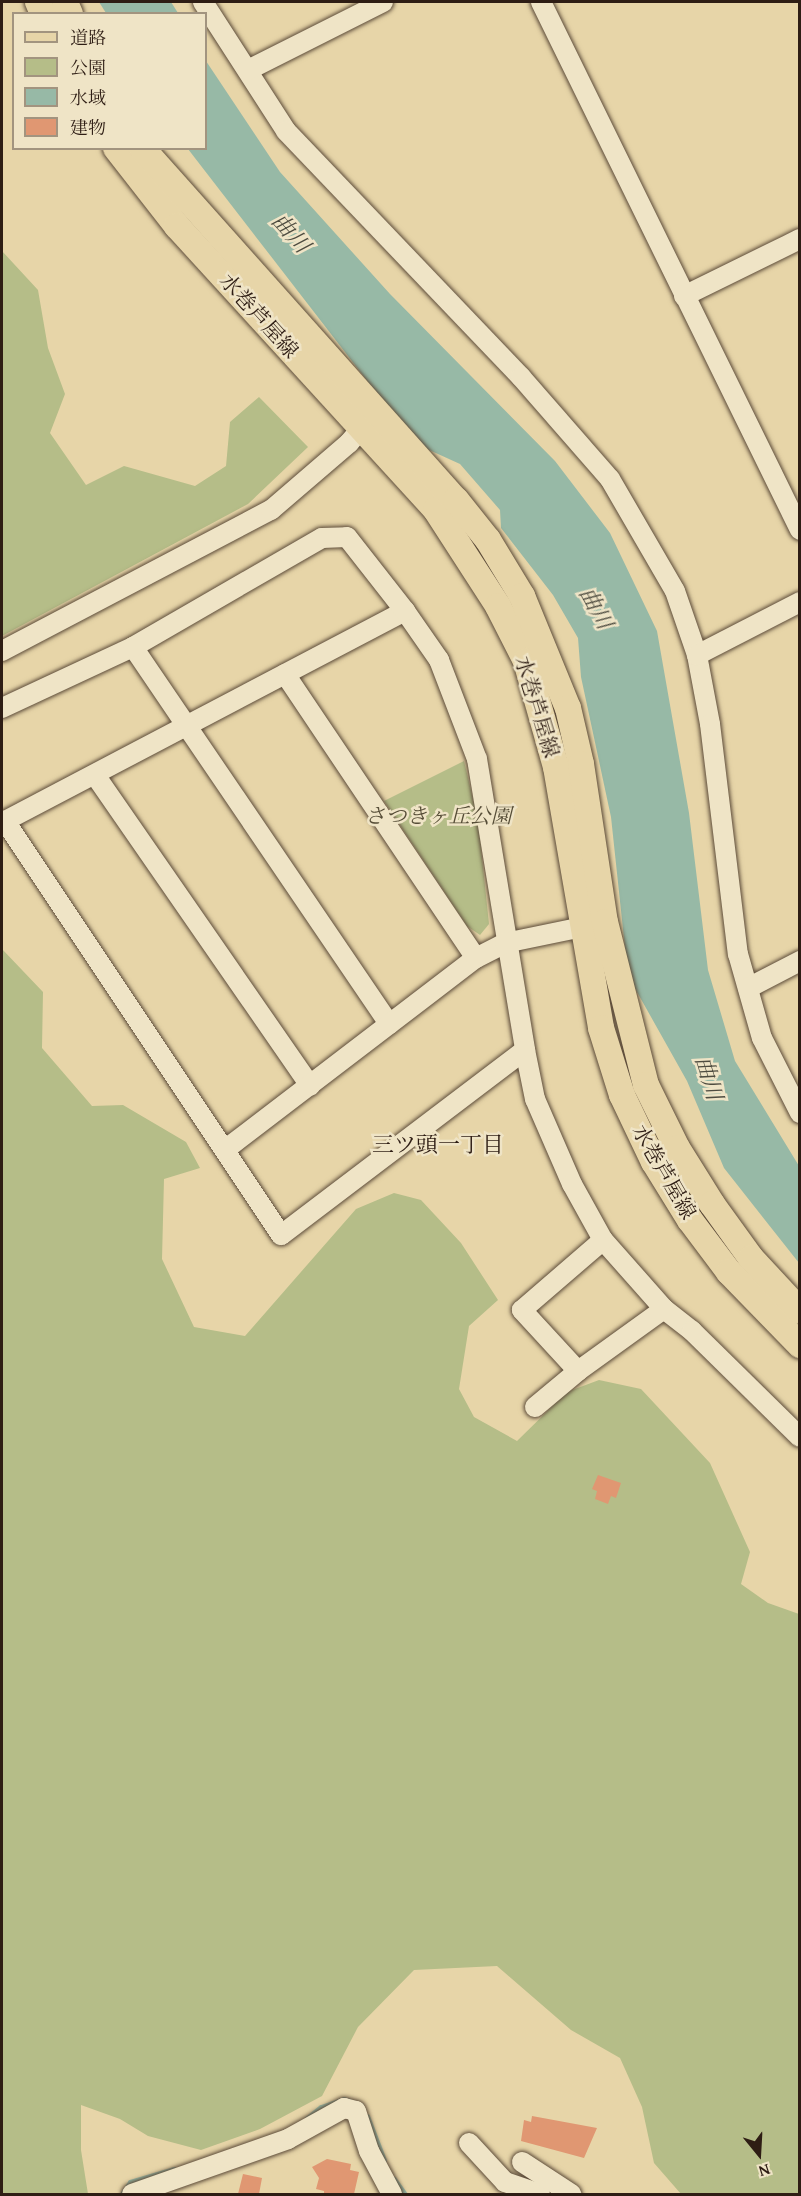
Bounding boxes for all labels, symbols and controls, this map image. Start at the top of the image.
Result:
legend [12,12,207,150]
text: 道路 [70,24,106,51]
text: 公園 [70,54,106,81]
text: 水域 [70,84,106,111]
text: 建物 [70,114,106,141]
water label: 曲川 [266,208,316,258]
street label: 水巻芦屋線 [215,269,303,363]
water label: 曲川 [574,582,618,634]
street label: 水巻芦屋線 [510,653,564,761]
park label: さつきヶ丘公園 [365,803,511,829]
water label: 曲川 [690,1053,728,1103]
street label: 水巻芦屋線 [627,1120,701,1224]
district label: 三ツ頭一丁目 [372,1132,504,1158]
north arrow [729,2124,789,2184]
text: N [756,2158,773,2184]

